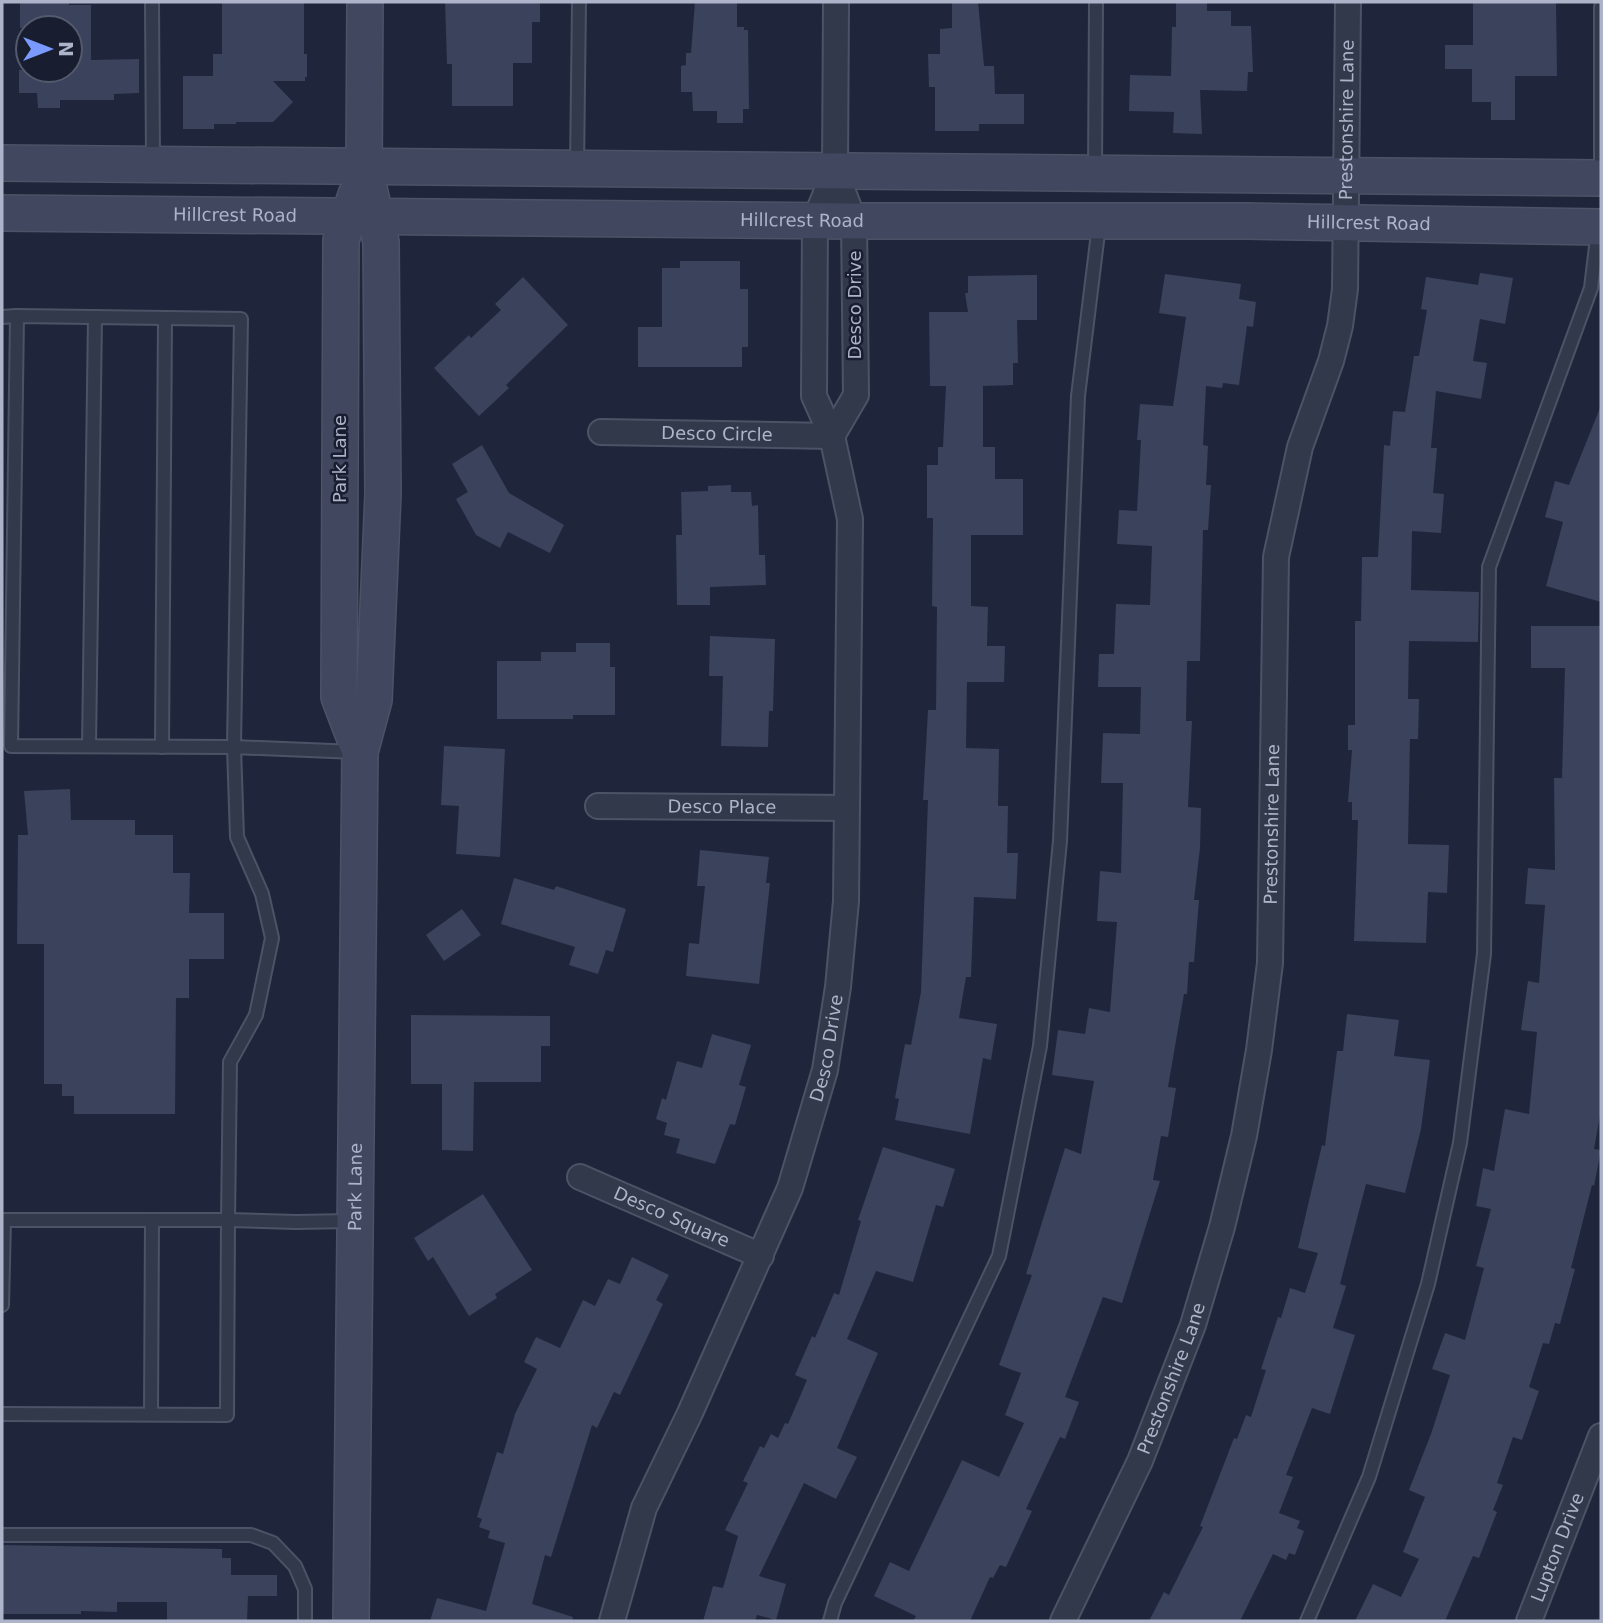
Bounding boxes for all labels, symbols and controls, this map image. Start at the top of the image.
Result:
north arrow [14,14,84,84]
street label: Prestonshire Lane [1335,39,1358,200]
text: N [55,41,77,57]
street label: Hillcrest Road [173,204,297,226]
street label: Hillcrest Road [740,209,864,231]
street label: Hillcrest Road [1307,211,1431,234]
street label: Desco Drive [844,251,865,359]
street label: Park Lane [329,415,350,503]
street label: Desco Circle [661,422,773,445]
street label: Prestonshire Lane [1260,744,1283,905]
street label: Desco Place [667,796,777,817]
street label: Desco Drive [805,993,847,1104]
street label: Park Lane [344,1143,366,1231]
street label: Desco Square [611,1182,733,1251]
street label: Prestonshire Lane [1133,1300,1209,1457]
street label: Lupton Drive [1526,1489,1588,1605]

